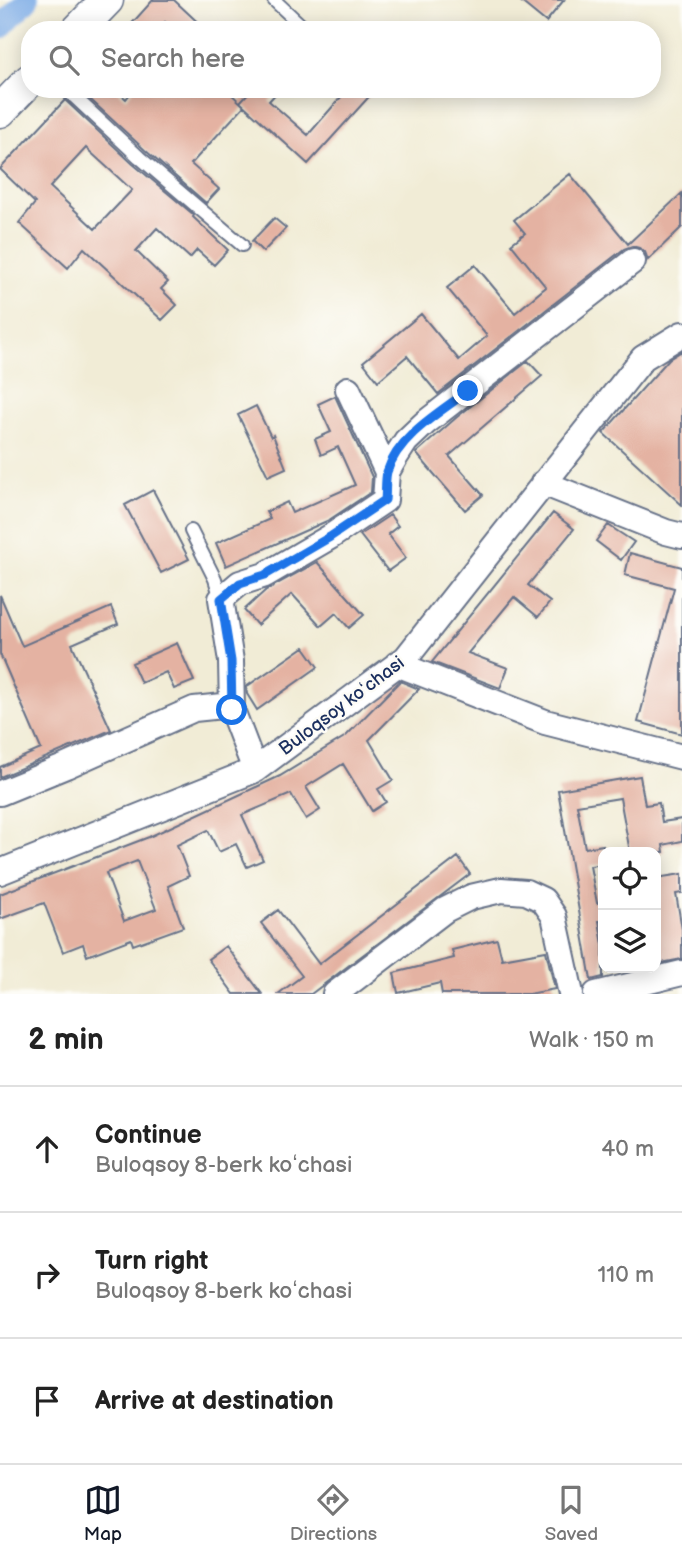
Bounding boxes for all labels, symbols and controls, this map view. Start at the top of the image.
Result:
search box [21,21,661,98]
icon: search [45,41,83,79]
text: Search here [101,44,245,75]
route end [452,375,483,406]
street label: Buloqsoy koʻchasi [275,652,409,761]
route start [216,694,247,725]
map controls [598,847,661,973]
button: locate [598,847,661,910]
button: layers [598,910,661,973]
text: 2 min [28,1022,104,1058]
text: Walk · 150 m [529,1026,654,1054]
text: Continue [95,1120,202,1151]
icon: ahead [28,1130,66,1168]
text: 40 m [601,1135,654,1163]
text: Buloqsoy 8-berk koʻchasi [95,1151,352,1179]
text: Turn right [95,1246,208,1277]
icon: right [28,1256,66,1294]
text: 110 m [597,1261,654,1289]
text: Buloqsoy 8-berk koʻchasi [95,1277,352,1305]
icon: arrive [28,1382,66,1420]
text: Arrive at destination [95,1386,334,1417]
tab: Map [84,1481,122,1546]
tab: Directions [290,1481,377,1546]
tab: Saved [545,1481,598,1546]

